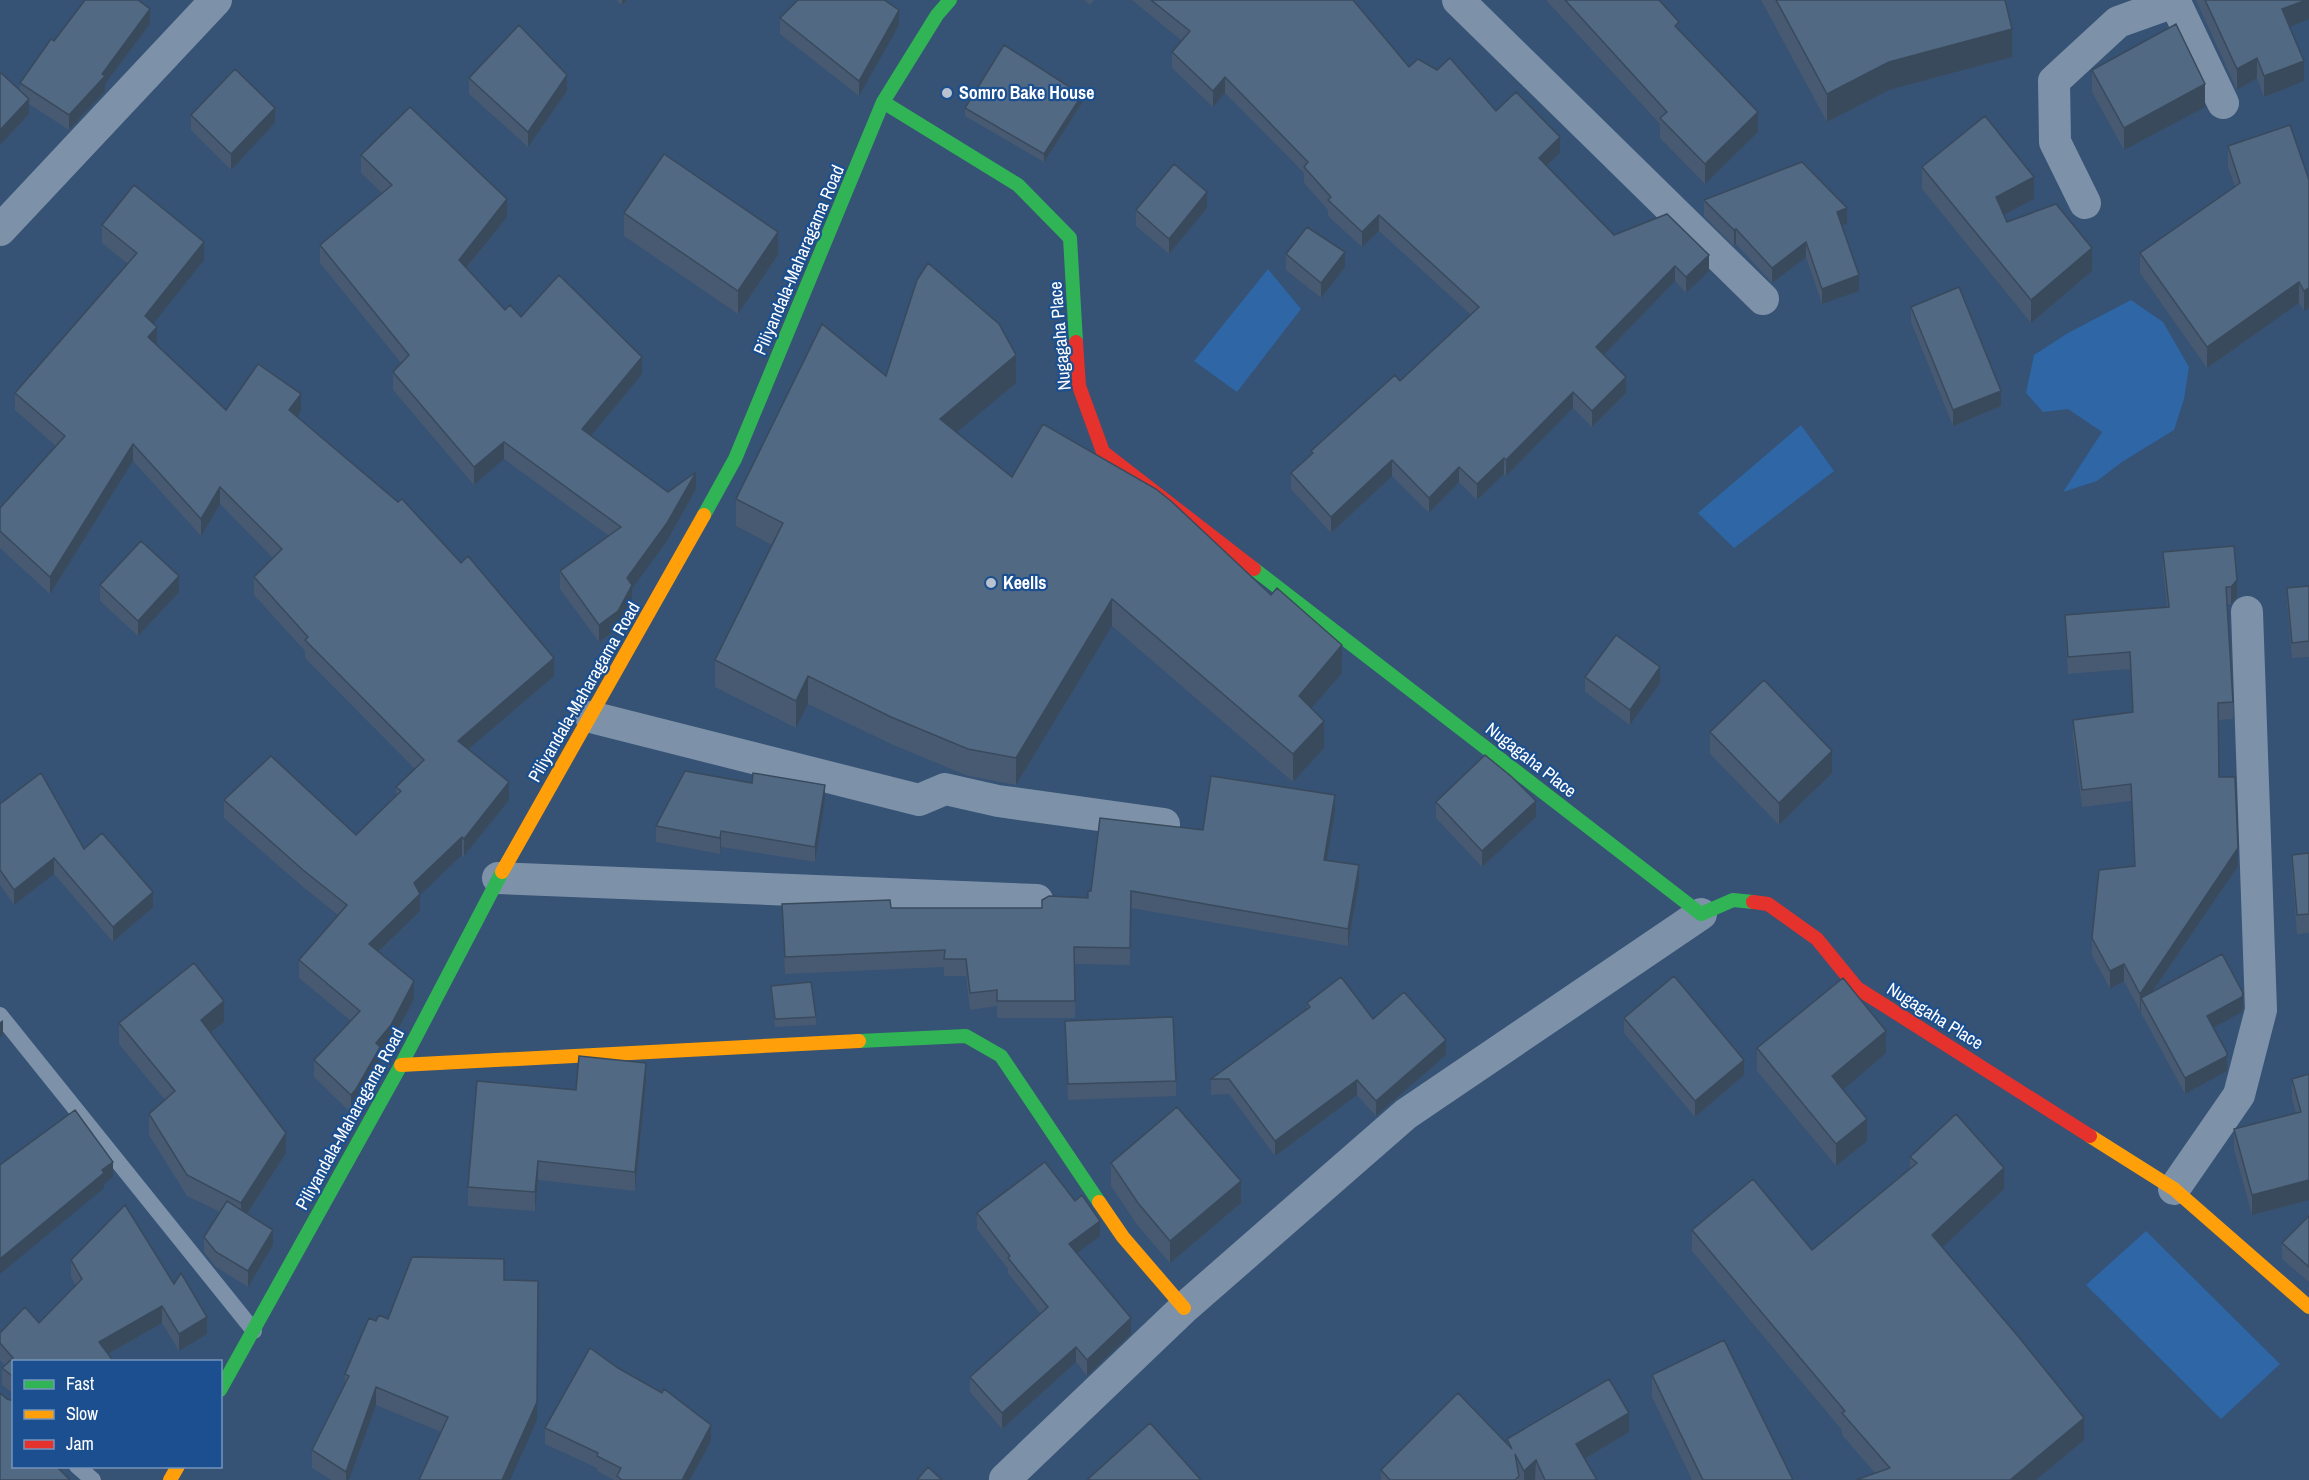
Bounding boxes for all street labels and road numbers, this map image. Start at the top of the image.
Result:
street label: Piliyandala-Maharagama Road [747,161,850,359]
street label: Nugagaha Place [1042,281,1077,391]
street label: Piliyandala-Maharagama Road [522,597,645,786]
street label: Nugagaha Place [1481,716,1582,803]
street label: Nugagaha Place [1882,976,1988,1055]
street label: Piliyandala-Maharagama Road [289,1023,410,1214]

